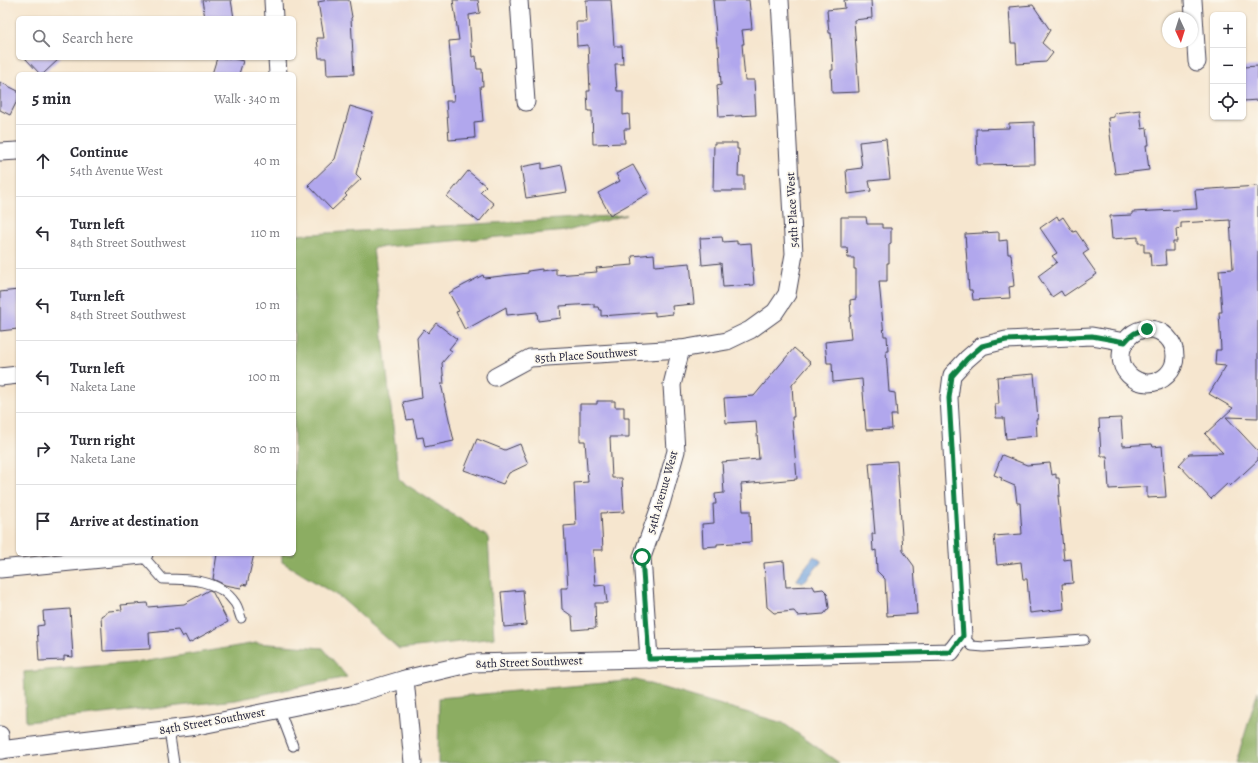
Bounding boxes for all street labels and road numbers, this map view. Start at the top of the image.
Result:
street label: 54th Place West [782,172,802,248]
street label: 85th Place Southwest [534,343,638,367]
street label: 54th Avenue West [642,448,682,535]
street label: 84th Street Southwest [475,652,583,672]
street label: 84th Street Southwest [158,704,266,738]

